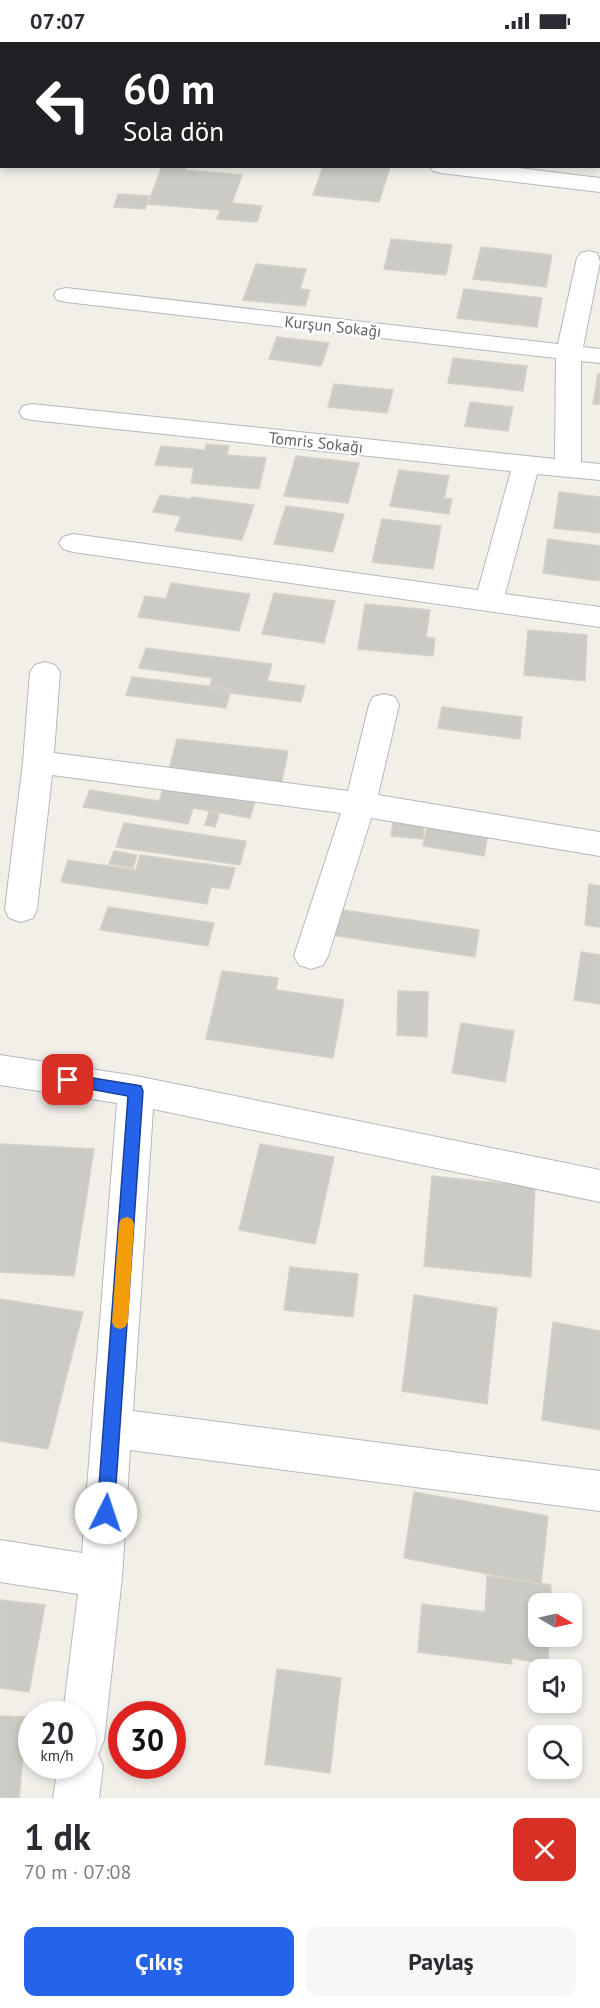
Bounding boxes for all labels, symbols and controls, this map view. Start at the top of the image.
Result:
text: 07:07 [30,7,86,35]
text: 60 m [123,61,215,116]
icon: left [24,66,102,144]
text: Sola dön [123,114,224,148]
street label: Kurşun Sokağı [284,311,382,341]
street label: Tomris Sokağı [268,427,364,457]
pin [42,1054,93,1105]
icon: arrive [51,1063,84,1096]
position arrow [74,1481,138,1545]
north arrow [528,1593,582,1647]
map controls [528,1593,582,1779]
button: sound [528,1659,582,1713]
speed limit sign: 30 [108,1701,186,1779]
text: 20 [40,1713,74,1752]
button: search [528,1725,582,1779]
text: km/h [41,1746,73,1765]
text: 1 dk [24,1813,91,1860]
button: close [513,1818,576,1881]
text: 70 m · 07:08 [24,1859,131,1885]
button: Çıkış [24,1927,294,1996]
button: Paylaş [306,1927,576,1996]

